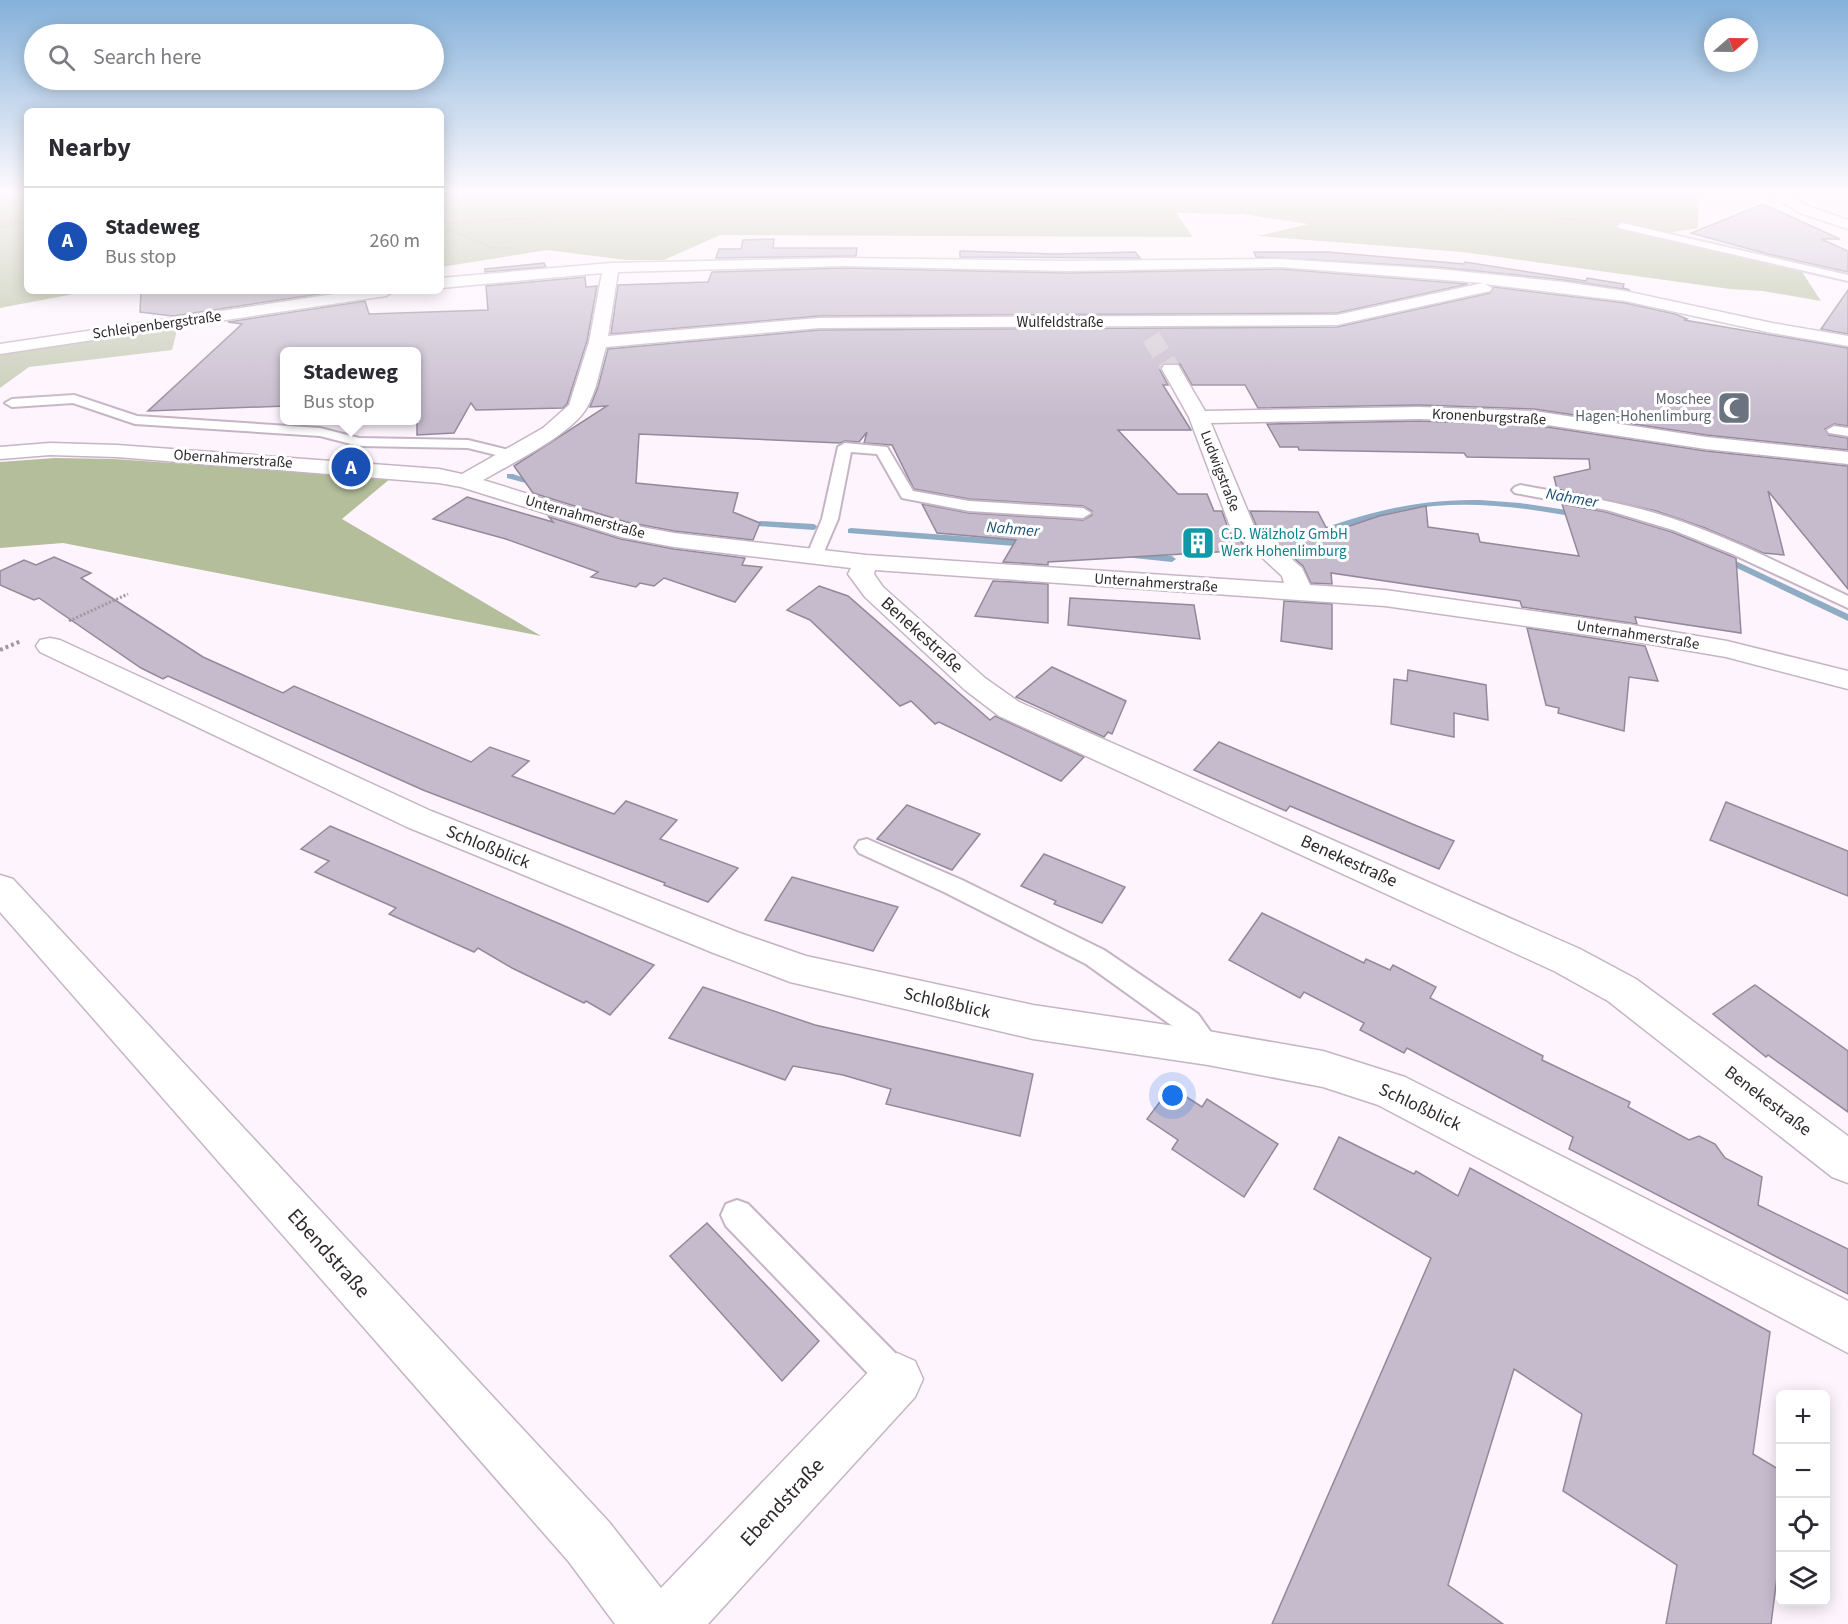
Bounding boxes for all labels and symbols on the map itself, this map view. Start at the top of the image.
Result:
north arrow [1704,18,1758,72]
street label: Schleipenbergstraße [91,306,223,344]
street label: Wulfeldstraße [1016,312,1104,333]
place label: Moschee Hagen-Hohenlimburg [1575,389,1711,427]
mosque icon: Moschee Hagen-Hohenlimburg [1716,390,1752,426]
street label: Kronenburgstraße [1431,404,1547,430]
street label: Ludwigstraße [1195,427,1245,515]
street label: Obernahmerstraße [173,444,293,474]
pin: A [332,444,370,490]
water label: Nahmer [1544,483,1601,514]
street label: Unternahmerstraße [523,490,647,544]
water label: Nahmer [986,516,1042,542]
place label: C.D. Wälzholz GmbH Werk Hohenlimburg [1221,524,1348,562]
building icon: C.D. Wälzholz GmbH Werk Hohenlimburg [1180,525,1216,561]
street label: Unternahmerstraße [1093,568,1219,598]
street label: Benekestraße [875,591,969,679]
street label: Unternahmerstraße [1575,615,1701,655]
street label: Schloßblick [442,819,534,875]
street label: Benekestraße [1297,829,1401,893]
street label: Schloßblick [901,981,993,1025]
street label: Benekestraße [1719,1060,1817,1142]
street label: Schloßblick [1375,1077,1465,1137]
your location [1158,1081,1187,1110]
street label: Ebendstraße [281,1201,377,1305]
street label: Ebendstraße [733,1451,831,1553]

